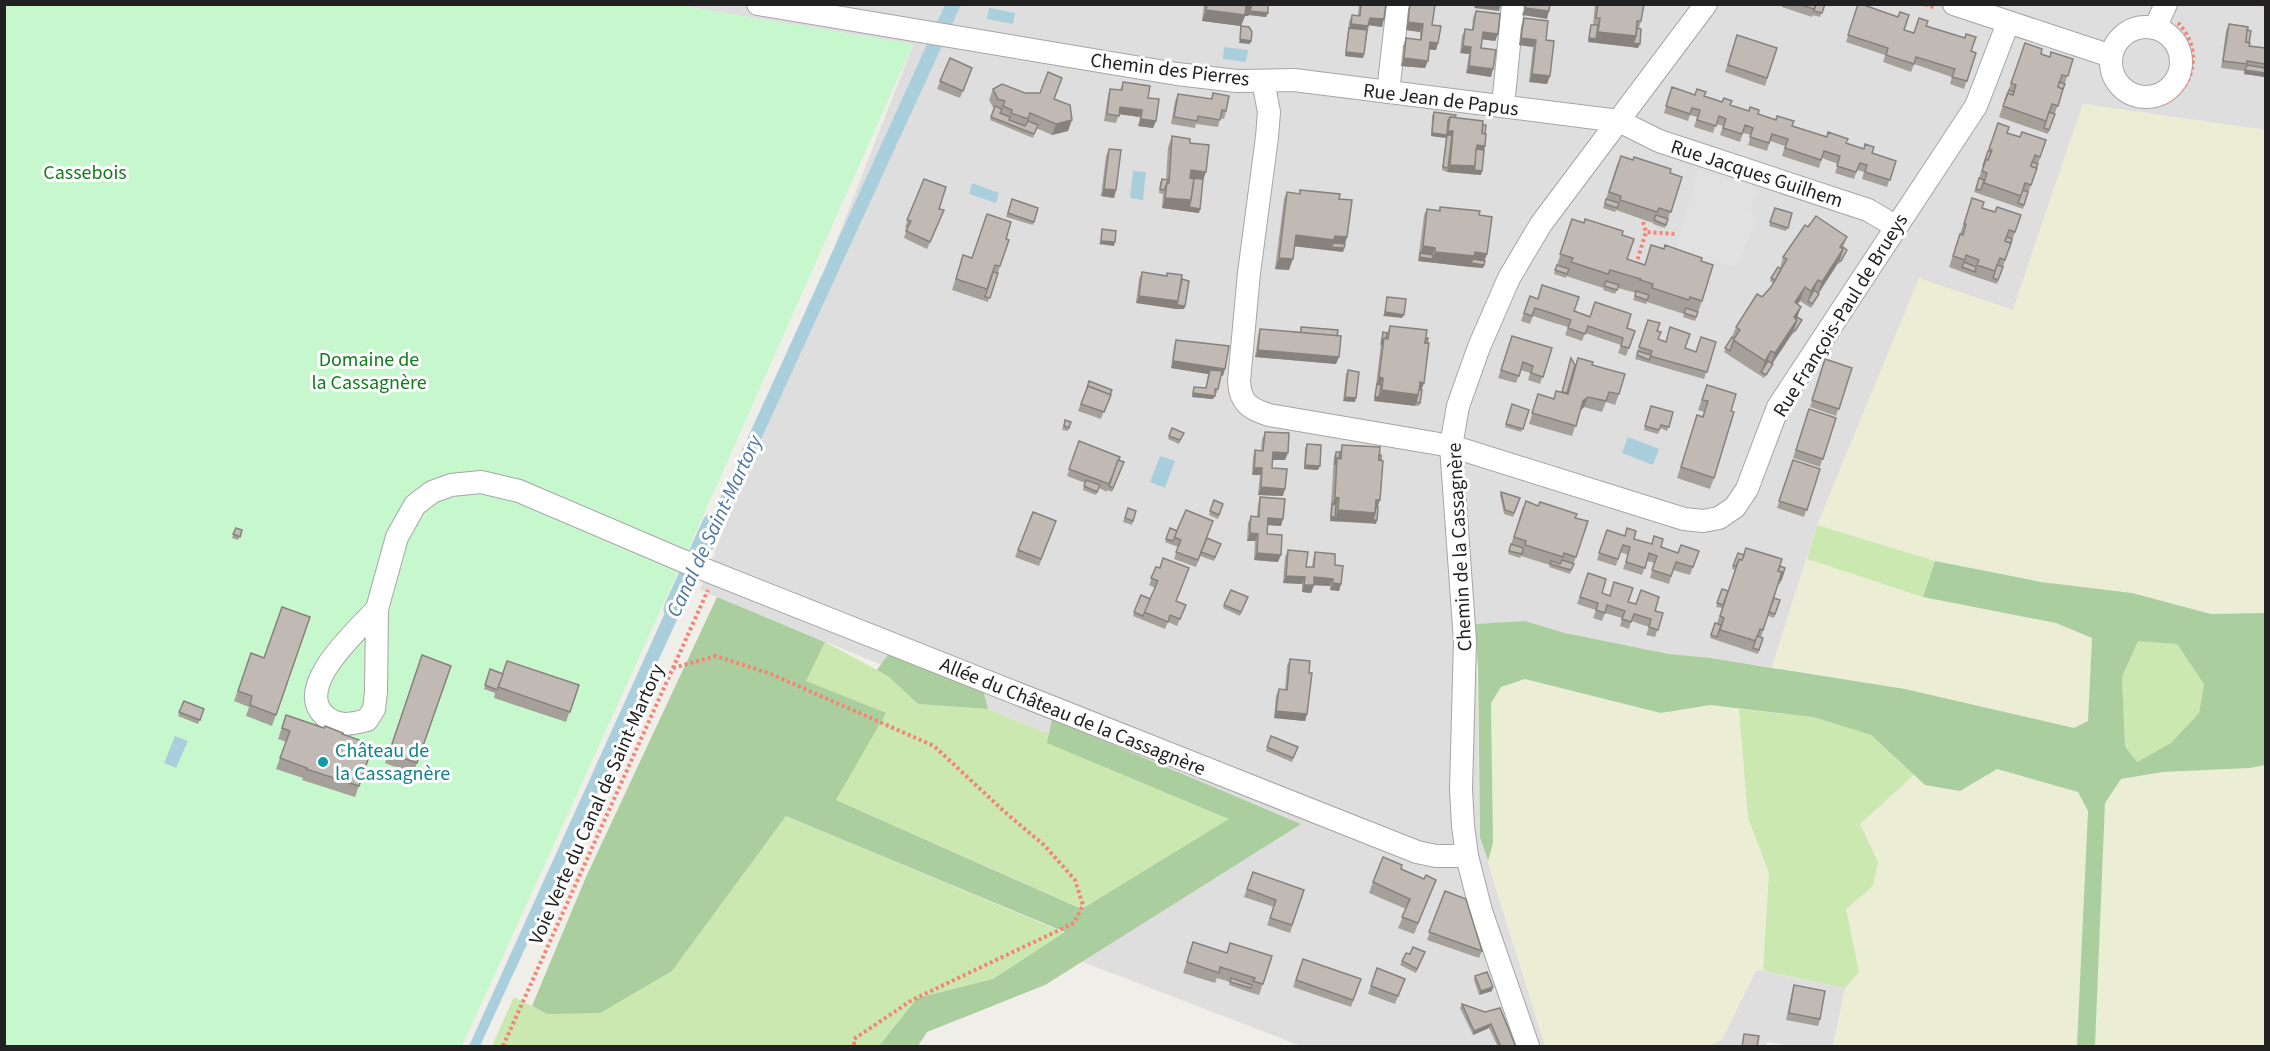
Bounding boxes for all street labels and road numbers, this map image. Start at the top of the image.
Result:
street label: Chemin des Pierres [1089,46,1251,94]
street label: Rue Jean de Papus [1362,77,1520,123]
street label: Rue Jacques Guilhem [1667,133,1846,215]
street label: Rue François-Paul de Brueys [1767,208,1915,423]
street label: Chemin de la Cassagnère [1441,442,1479,652]
street label: Allée du Château de la Cassagnère [936,651,1210,783]
street label: Voie Verte du Canal de Saint-Martory [522,659,672,949]

